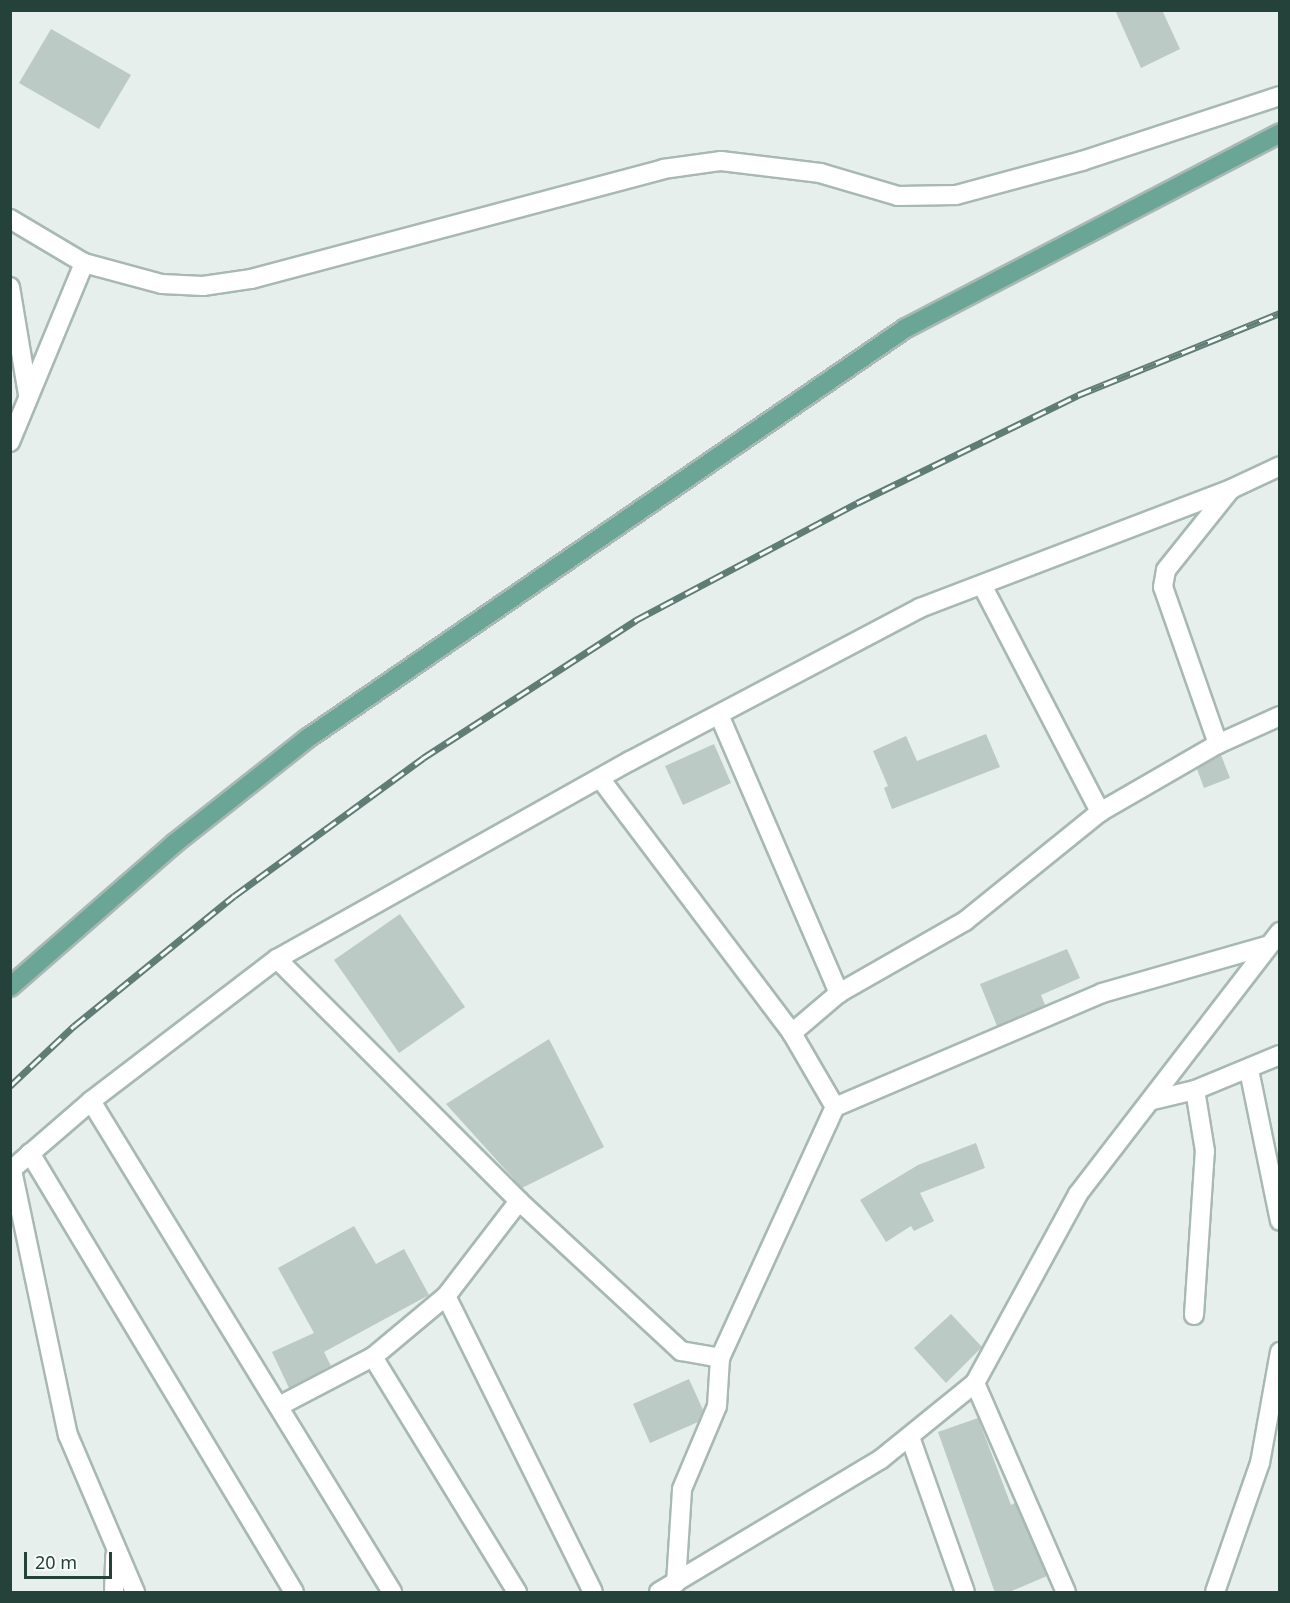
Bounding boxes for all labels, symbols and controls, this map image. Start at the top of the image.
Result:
scale bar [27,1540,116,1578]
text: 20 m [35,1550,77,1574]

